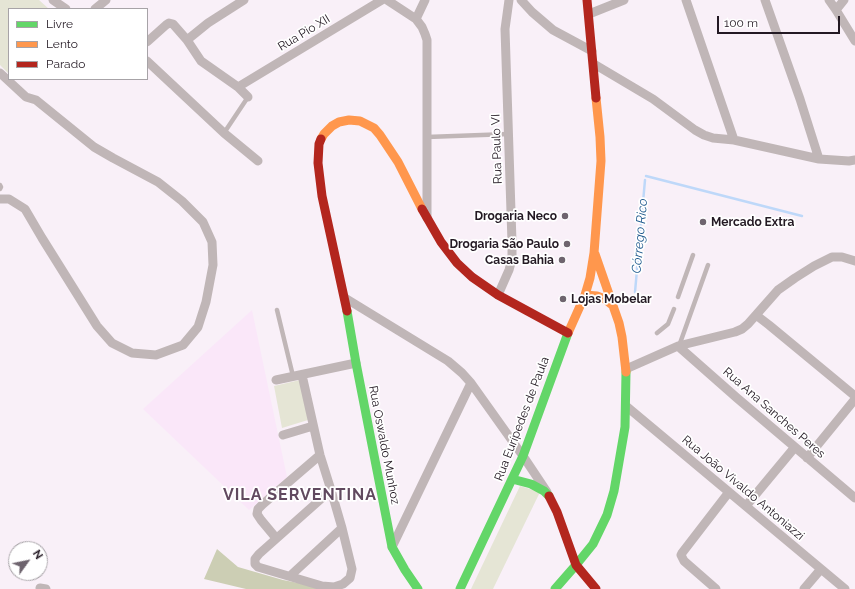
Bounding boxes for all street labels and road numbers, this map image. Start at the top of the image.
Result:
street label: Rua Pio XII [275,12,333,54]
street label: Rua Paulo VI [489,114,505,184]
street label: Rua Eurípedes de Paula [492,355,552,483]
street label: Rua Ana Sanches Peres [720,365,828,461]
street label: Rua Oswaldo Munhoz [365,384,403,506]
street label: Rua João Vivaldo Antoniazzi [679,433,807,543]

